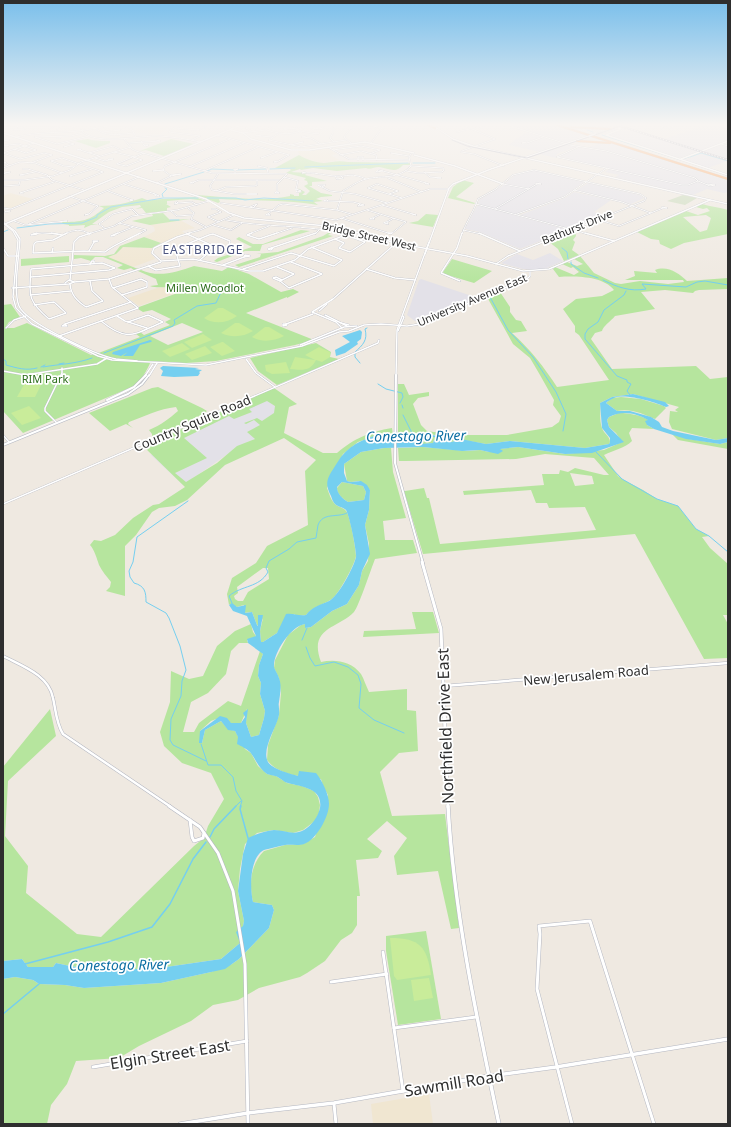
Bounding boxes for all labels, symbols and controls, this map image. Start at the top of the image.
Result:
street label: Bathurst Drive [539,206,614,247]
street label: Bridge Street West [321,217,418,254]
district label: EASTBRIDGE [162,241,244,258]
street label: University Avenue East [415,270,529,329]
park label: Millen Woodlot [166,280,244,295]
park label: RIM Park [22,371,68,386]
street label: Country Squire Road [131,390,253,456]
water label: Conestogo River [366,425,467,446]
street label: Northfield Drive East [431,647,459,804]
street label: New Jerusalem Road [523,661,649,689]
water label: Conestogo River [69,954,170,975]
street label: Elgin Street East [108,1034,232,1074]
street label: Sawmill Road [403,1064,505,1102]

